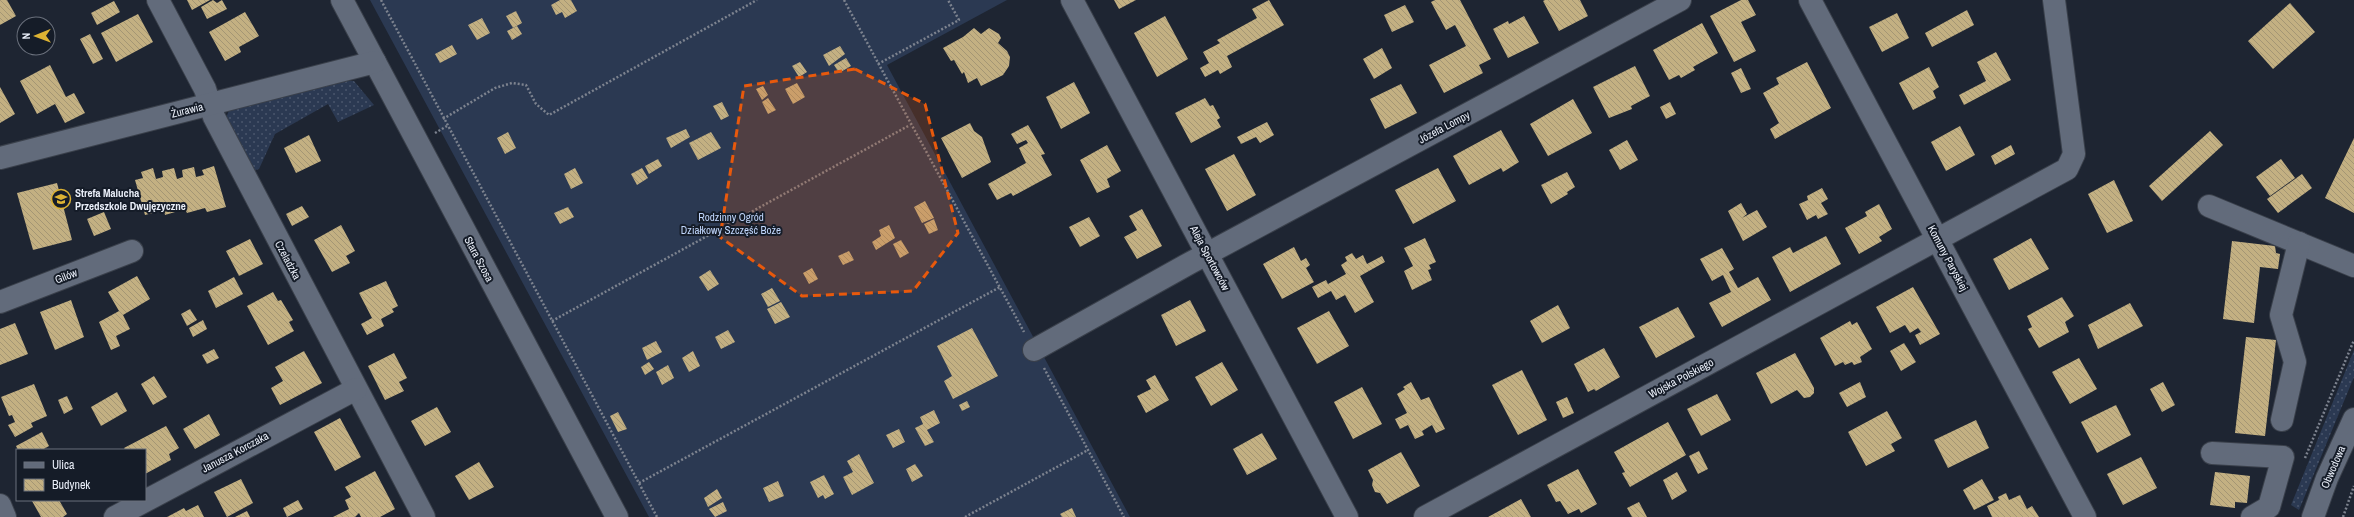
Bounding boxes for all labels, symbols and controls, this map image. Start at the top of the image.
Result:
north arrow [16,16,56,56]
text: N [19,33,33,40]
street label: Żurawia [169,99,205,121]
street label: Józefa Lompy [1416,107,1473,146]
place label: Strefa Malucha Przedszkole Dwujęzyczne [75,186,186,213]
school or university icon: Strefa Malucha Przedszkole Dwujęzyczne [50,188,72,210]
park label: Rodzinny Ogród Działkowy Szczęść Boże [681,210,781,237]
street label: Aleja Sportowców [1187,222,1233,293]
street label: Komuny Paryskiej [1925,223,1971,293]
street label: Stara Szosa [461,234,497,284]
street label: Czeladzka [272,238,304,282]
street label: Gilów [53,265,80,287]
street label: Wojska Polskiego [1646,355,1716,401]
street label: Janusza Korczaka [199,429,271,475]
street label: Obwodowa [2318,443,2348,491]
legend [16,449,146,501]
text: Ulica [52,457,75,473]
text: Budynek [52,477,90,493]

